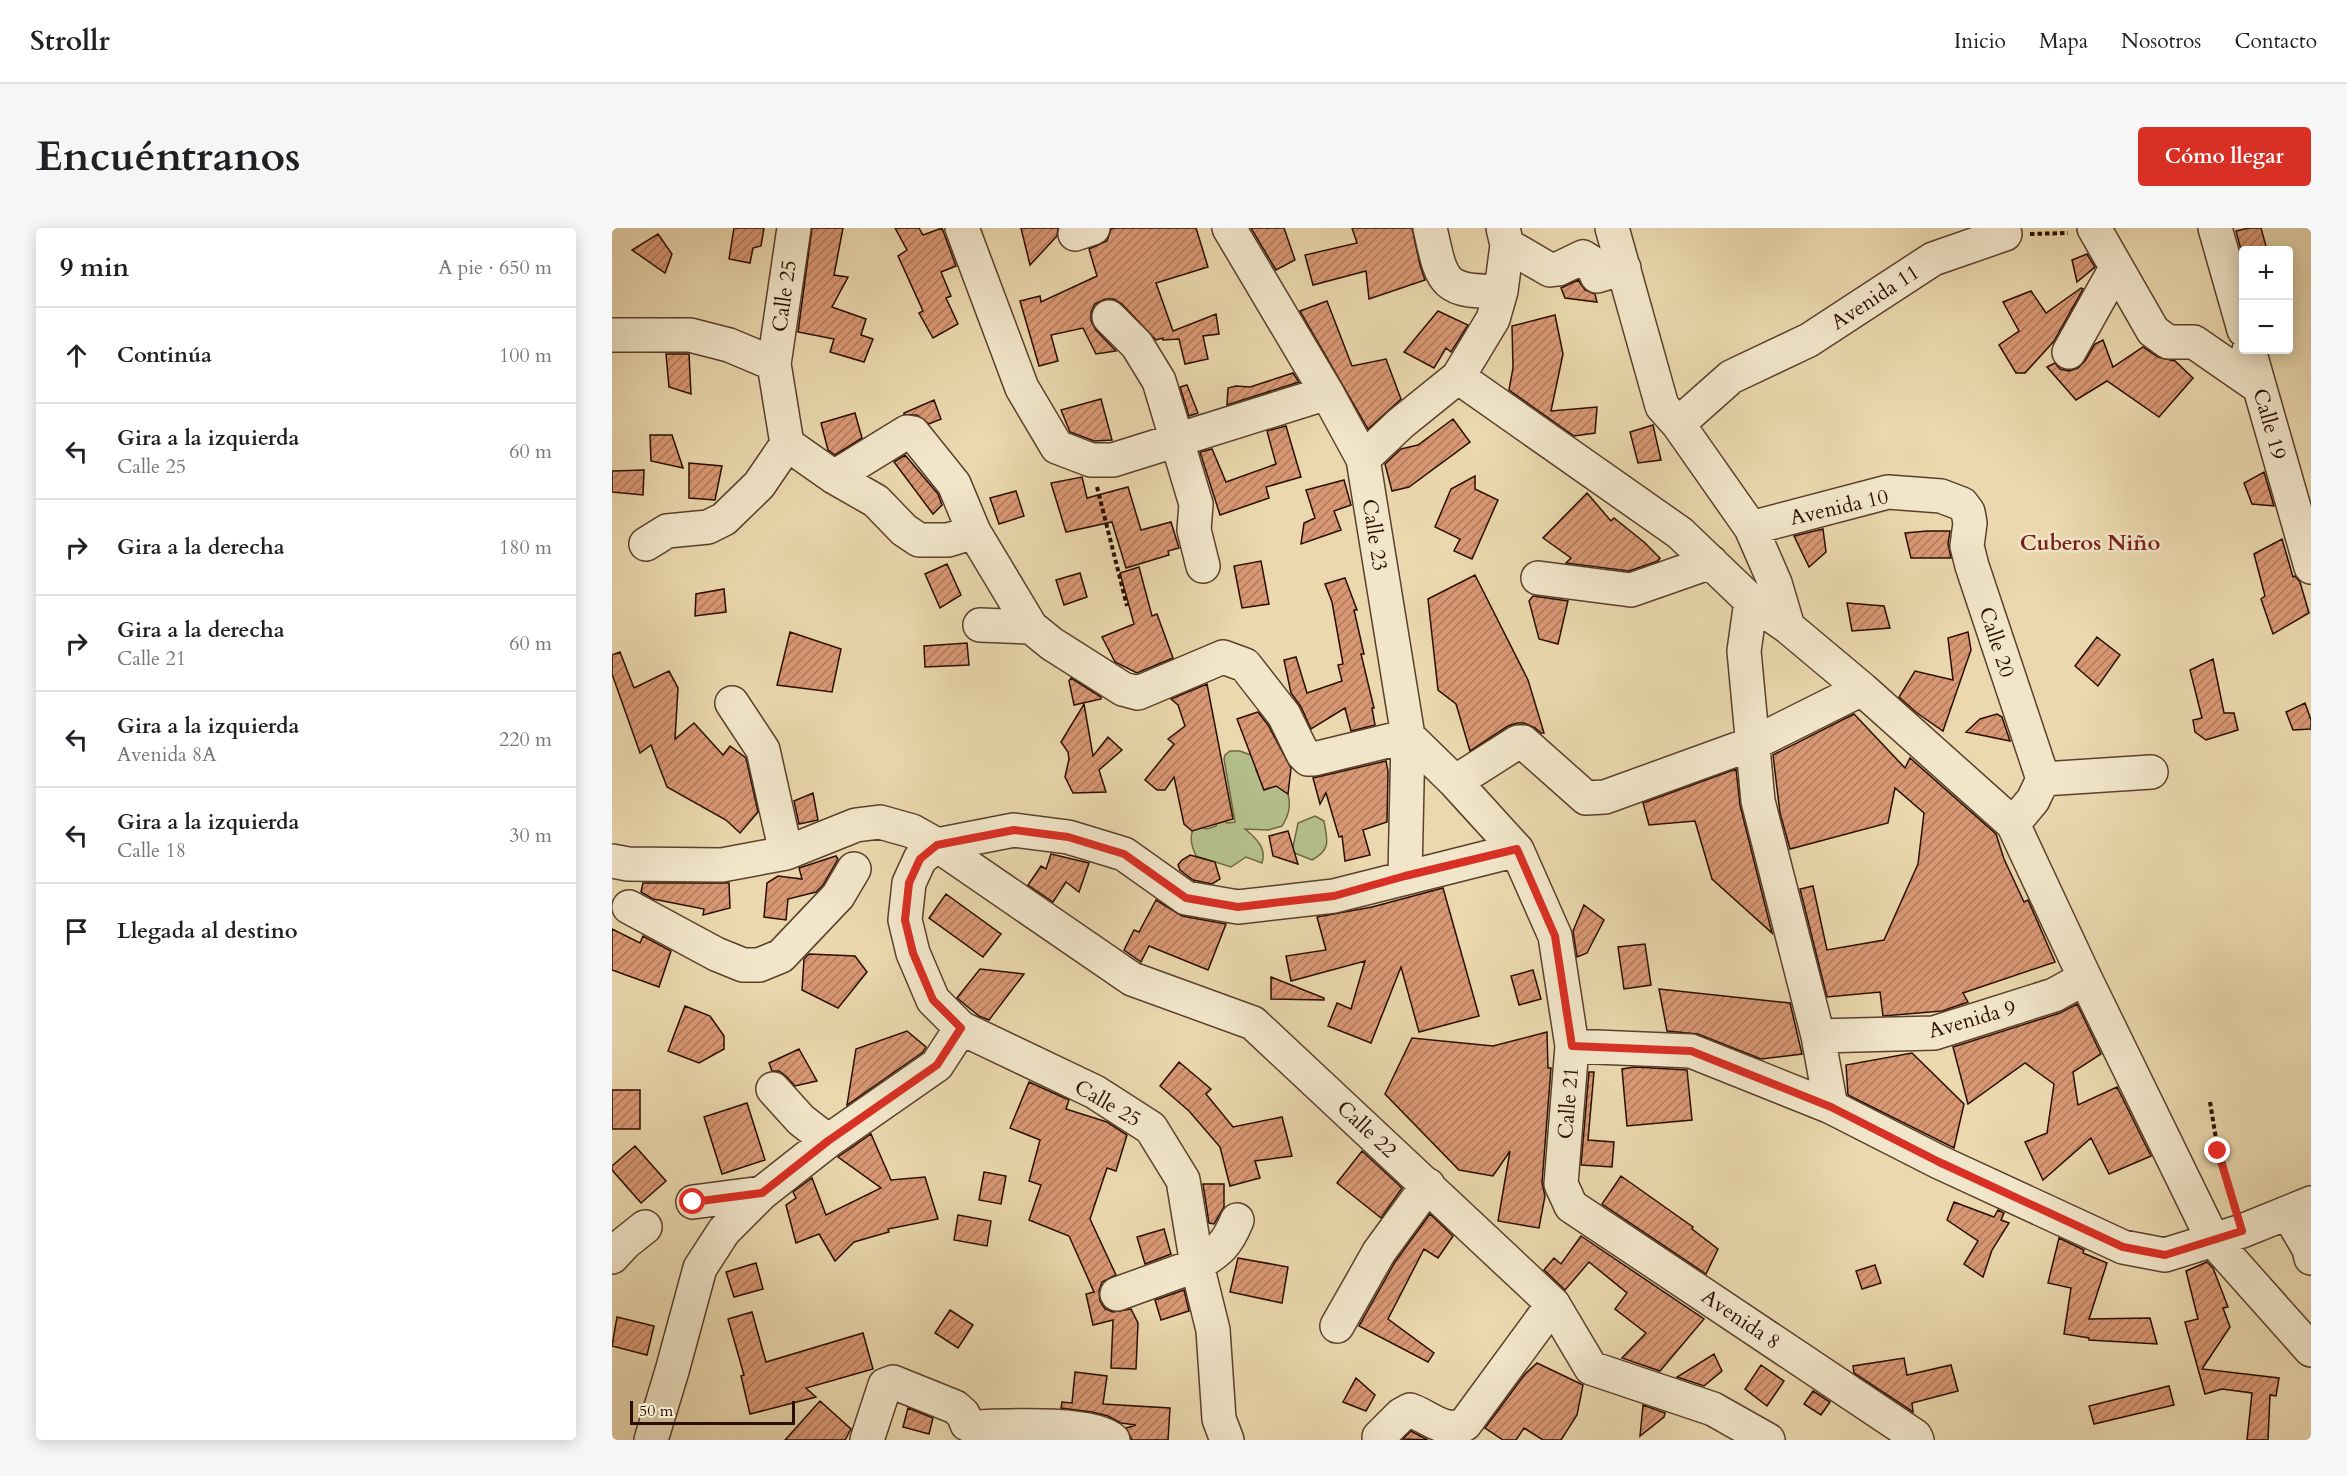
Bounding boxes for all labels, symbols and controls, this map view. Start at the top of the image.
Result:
text: Strollr [30,22,110,60]
text: Inicio [1954,27,2006,56]
text: Mapa [2039,27,2088,56]
text: Nosotros [2121,27,2201,56]
text: Contacto [2234,27,2317,56]
button: Cómo llegar [2138,127,2311,186]
text: Encuéntranos [36,128,301,185]
map controls [2239,246,2293,354]
button: + [2239,246,2293,300]
text: 9 min [60,250,129,285]
text: A pie · 650 m [438,254,552,281]
street label: Calle 25 [765,258,804,334]
street label: Avenida 11 [1825,258,1925,337]
button: − [2239,300,2293,354]
icon: ahead [60,339,93,372]
text: Continúa [117,340,212,370]
text: 100 m [499,342,552,369]
street label: Calle 19 [2246,385,2294,463]
text: Gira a la izquierda [117,423,300,453]
icon: left [60,435,93,468]
text: 60 m [509,438,552,465]
text: Calle 25 [117,453,186,480]
street label: Avenida 10 [1787,482,1891,533]
street label: Calle 23 [1355,497,1394,573]
district label: Cuberos Niño [2020,528,2160,558]
icon: right [60,531,93,564]
text: Gira a la derecha [117,532,285,562]
text: 180 m [499,534,552,561]
street label: Calle 20 [1972,603,2022,681]
text: Gira a la derecha [117,615,285,645]
icon: right [60,627,93,660]
text: 60 m [509,630,552,657]
text: Calle 21 [117,645,186,672]
text: Gira a la izquierda [117,711,300,741]
icon: left [60,723,93,756]
text: 220 m [499,726,552,753]
text: Avenida 8A [117,741,217,768]
text: Gira a la izquierda [117,807,300,837]
icon: left [60,819,93,852]
text: 30 m [509,822,552,849]
text: Calle 18 [117,837,186,864]
icon: arrive [60,915,93,948]
text: Llegada al destino [117,916,298,946]
street label: Avenida 9 [1925,993,2019,1046]
street label: Calle 21 [1551,1066,1586,1140]
street label: Calle 25 [1069,1073,1146,1134]
street label: Calle 22 [1330,1094,1403,1165]
route end [2204,1137,2230,1163]
route start [679,1188,705,1214]
street label: Avenida 8 [1695,1282,1786,1356]
scale bar [630,1398,795,1426]
text: 50 m [639,1400,673,1422]

